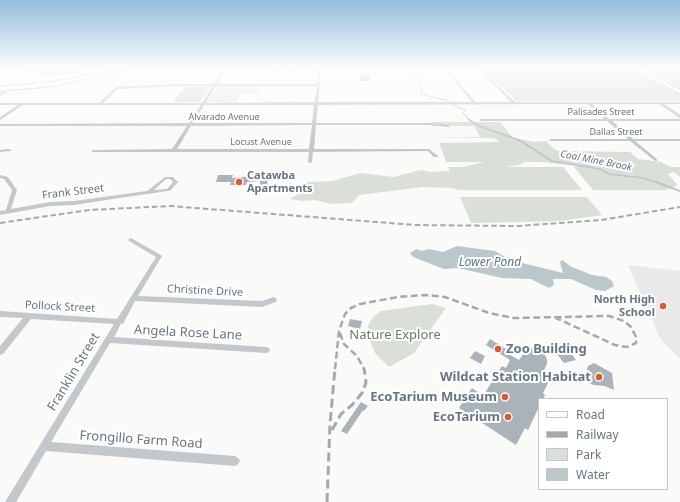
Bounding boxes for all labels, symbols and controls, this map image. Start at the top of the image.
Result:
street label: Palisades Street [568,107,634,117]
street label: Alvarado Avenue [188,112,260,122]
street label: Dallas Street [589,127,643,137]
street label: Locust Avenue [230,137,292,147]
water label: Coal Mine Brook [559,148,633,174]
place label: Catawba Apartments [247,169,313,195]
marker: Catawba Apartments [234,177,244,187]
street label: Frank Street [41,182,105,202]
water label: Lower Pond [459,256,521,270]
street label: Christine Drive [167,282,243,300]
place label: North High School [594,293,655,319]
street label: Pollock Street [25,299,95,315]
marker: North High School [658,301,668,311]
street label: Angela Rose Lane [134,322,242,344]
park label: Nature Explore [349,327,441,343]
street label: Franklin Street [45,330,103,414]
place label: Zoo Building [506,341,587,357]
marker: Zoo Building [493,344,503,354]
place label: Wildcat Station Habitat [440,369,591,385]
marker: Wildcat Station Habitat [594,372,604,382]
place label: EcoTarium Museum [370,389,497,405]
marker: EcoTarium Museum [500,392,510,402]
legend [538,398,668,490]
text: Road [576,406,605,423]
place label: EcoTarium [433,409,500,425]
marker: EcoTarium [503,412,513,422]
text: Railway [576,426,619,443]
street label: Frongillo Farm Road [79,428,203,452]
text: Park [576,446,601,463]
text: Water [576,466,610,483]

